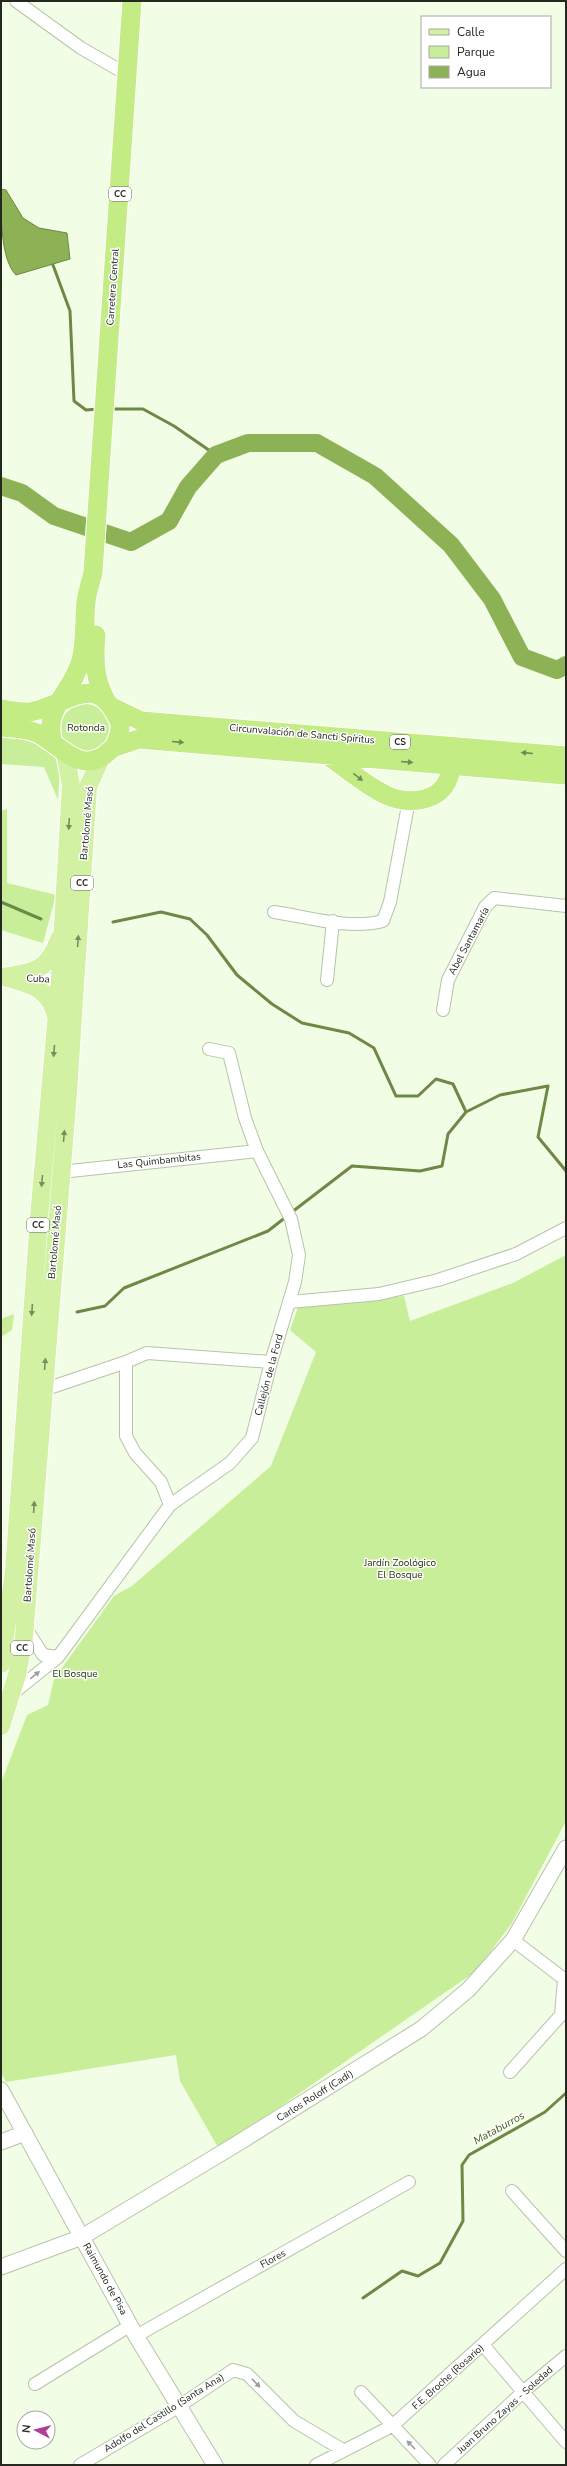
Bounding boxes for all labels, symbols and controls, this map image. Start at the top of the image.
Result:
legend [421,16,551,88]
text: Calle [457,24,485,40]
text: Parque [457,44,495,60]
text: Agua [457,64,486,80]
road number: CC [109,187,131,201]
street label: Carretera Central [103,248,123,326]
park label: Rotonda [67,721,105,735]
street label: Circunvalación de Sancti Spíritus [229,721,375,747]
road number: CS [390,735,410,749]
one-way arrow [172,739,184,746]
one-way arrow [521,750,533,757]
one-way arrow [401,758,413,765]
one-way arrow [352,773,363,782]
street label: Bartolomé Masó [77,785,97,861]
one-way arrow [66,818,72,831]
road number: CC [71,876,93,890]
street label: Abel Santamaría [445,905,493,977]
one-way arrow [75,935,82,947]
street label: Cuba [26,972,50,986]
one-way arrow [50,1045,57,1057]
one-way arrow [61,1130,67,1142]
street label: Las Quimbambitas [117,1150,202,1172]
one-way arrow [39,1175,45,1187]
street label: Bartolomé Masó [45,1204,65,1280]
road number: CC [27,1218,49,1232]
one-way arrow [29,1304,36,1316]
street label: Callejón de la Ford [251,1332,287,1417]
one-way arrow [42,1358,49,1370]
one-way arrow [31,1501,38,1513]
street label: Bartolomé Masó [20,1527,40,1602]
park label: Jardín Zoológico El Bosque [363,1556,436,1582]
road number: CC [11,1641,33,1655]
park label: El Bosque [52,1667,98,1681]
one-way arrow [29,1671,40,1679]
street label: Carlos Roloff (Cadí) [274,2067,356,2125]
water label: Mataburros [471,2108,527,2148]
street label: Raimundo de Pisa [79,2240,131,2318]
street label: Flores [258,2246,289,2272]
street label: F.E. Broche (Rosario) [409,2341,487,2413]
street label: Juan Bruno Zayas - Soledad [453,2363,556,2458]
street label: Adolfo del Castillo (Santa Ana) [101,2370,227,2456]
one-way arrow [251,2378,261,2388]
north arrow [16,2410,56,2450]
text: N [19,2424,35,2434]
one-way arrow [406,2440,416,2450]

